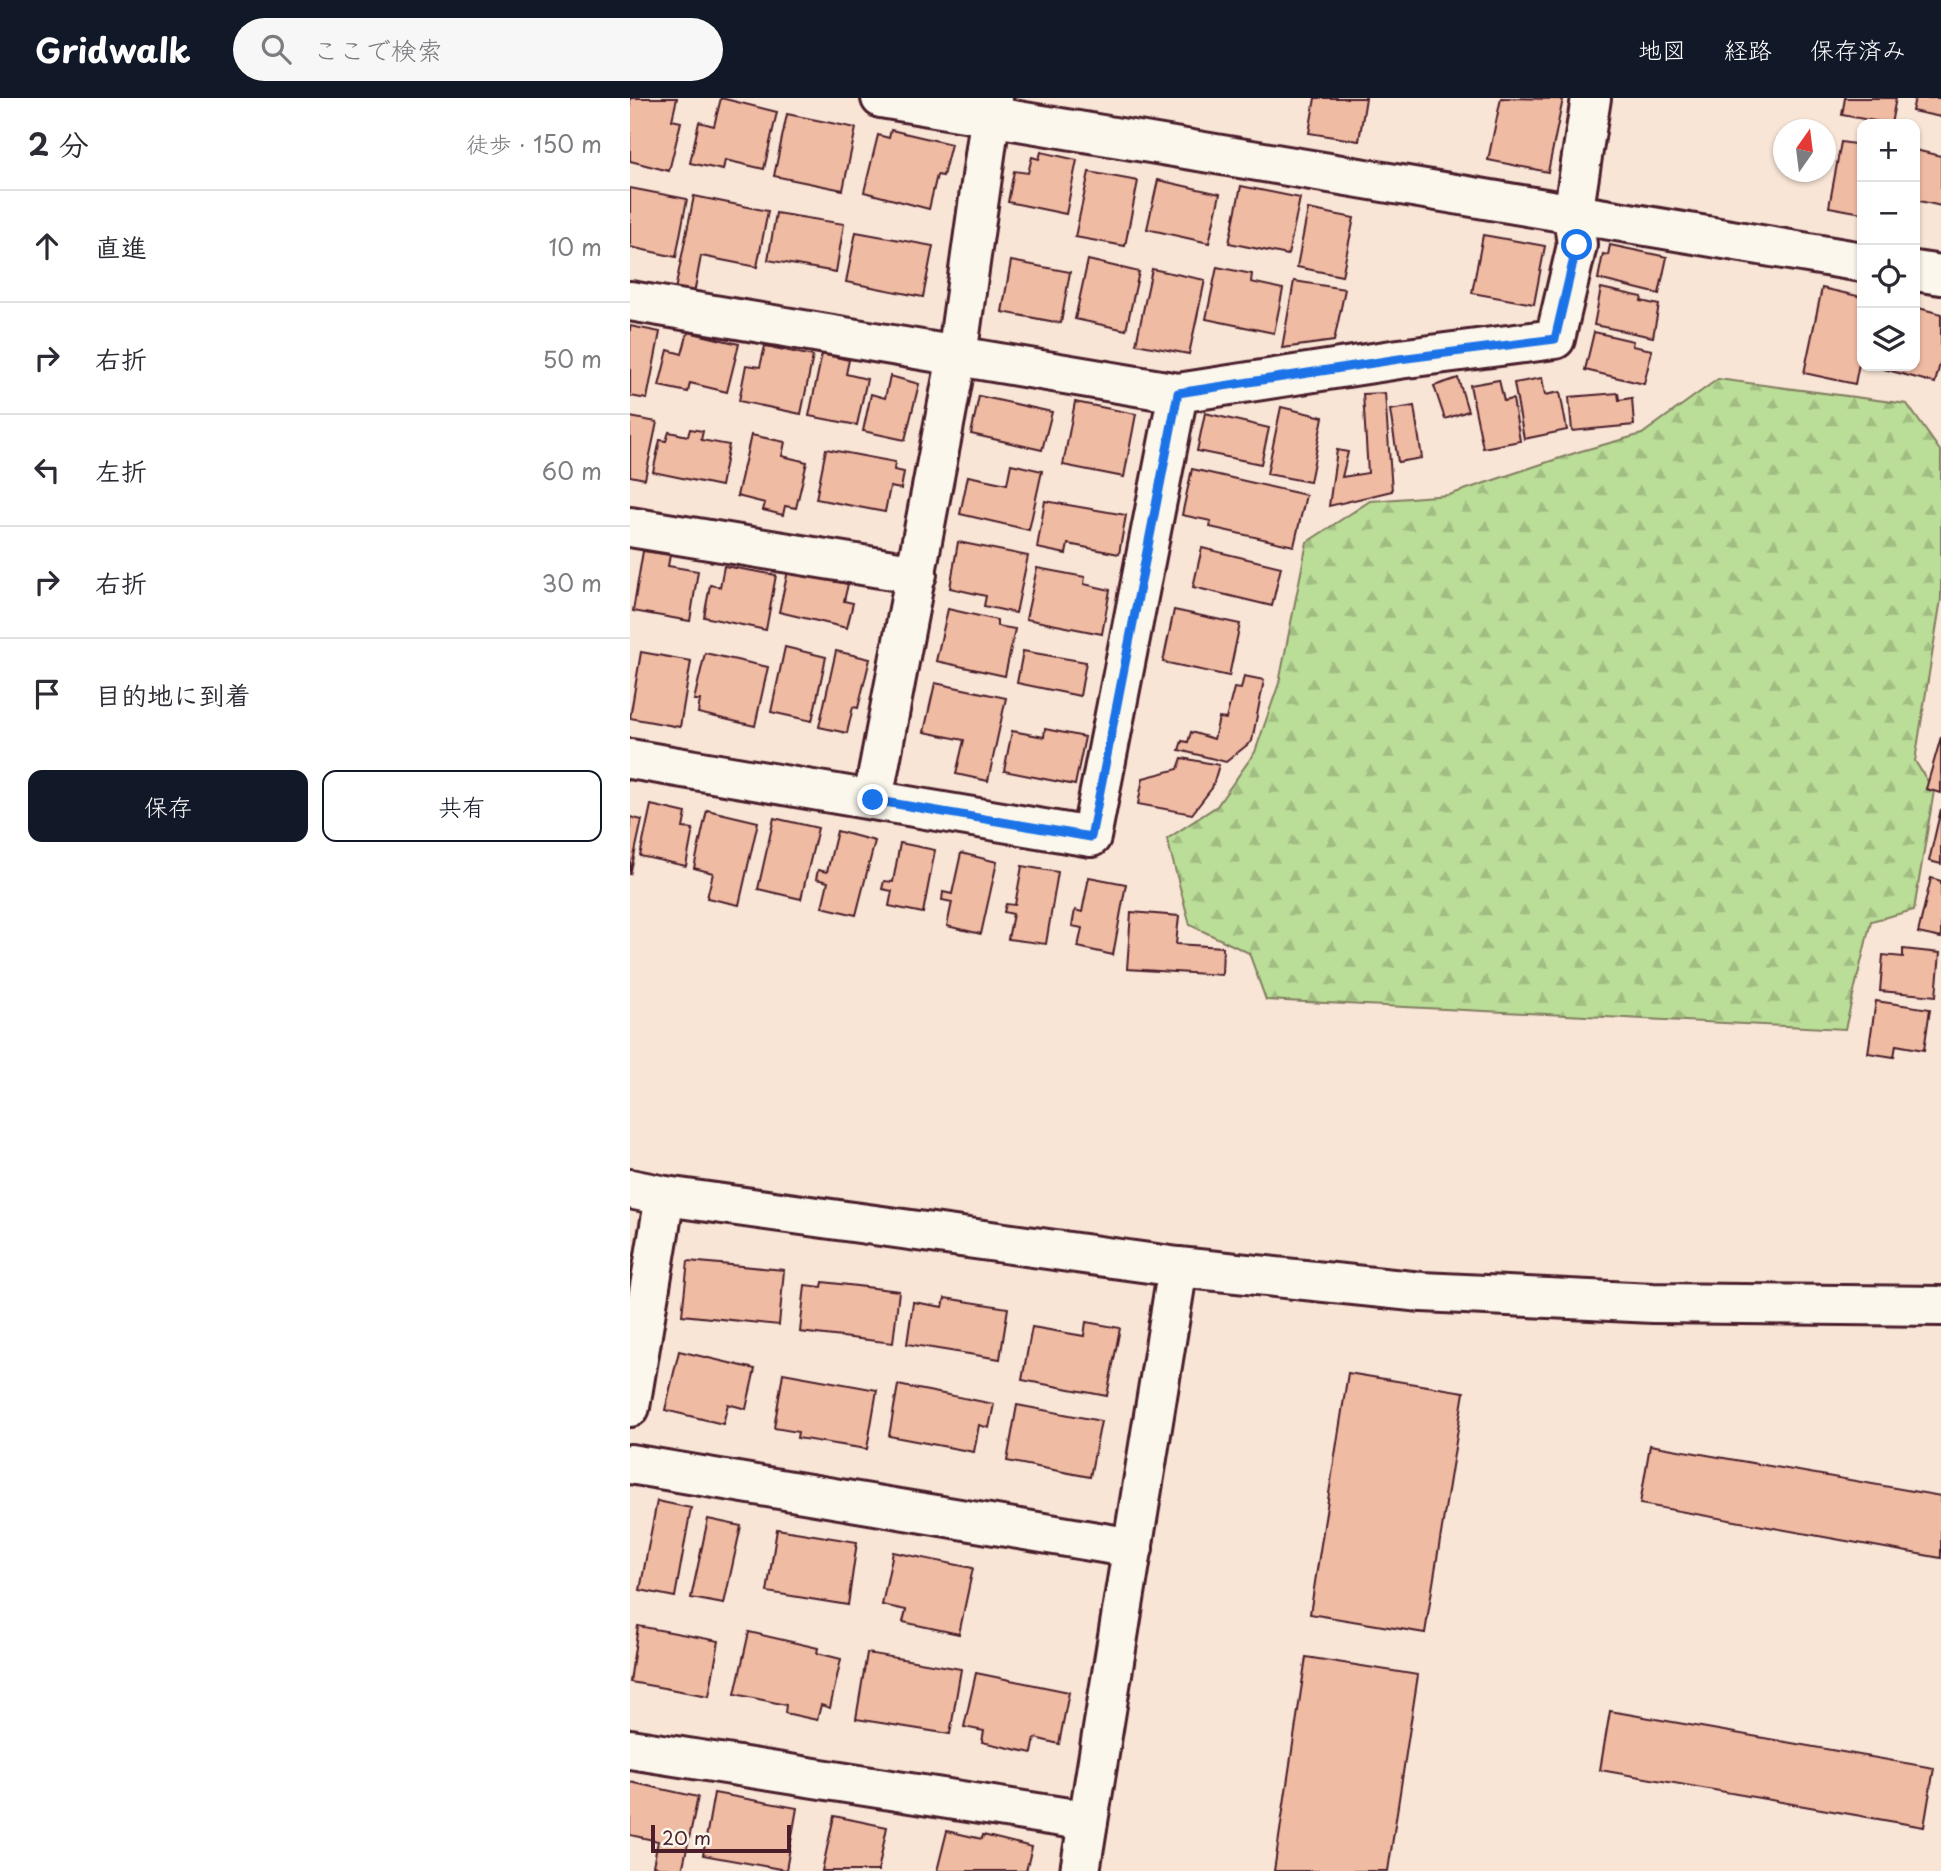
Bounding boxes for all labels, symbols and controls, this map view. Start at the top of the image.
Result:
search box [233,18,723,81]
text: Gridwalk [35,24,191,74]
icon: search [257,30,295,68]
text: ここで検索 [313,30,443,69]
text: 地図 [1638,31,1686,67]
text: 経路 [1724,31,1772,67]
text: 保存済み [1810,31,1906,67]
north arrow [1773,119,1836,182]
map controls [1857,119,1920,371]
button: + [1857,119,1920,182]
text: 2 分 [28,121,89,166]
text: 徒歩 · 150 m [466,126,602,161]
button: − [1857,182,1920,245]
icon: ahead [28,227,66,265]
text: 直進 [95,227,147,266]
text: 10 m [548,229,602,264]
route start [1561,229,1592,260]
button: locate [1857,245,1920,308]
button: layers [1857,308,1920,371]
icon: right [28,339,66,377]
text: 右折 [95,339,147,378]
text: 50 m [542,341,602,376]
icon: left [28,451,66,489]
text: 左折 [95,451,147,490]
text: 60 m [542,453,602,488]
icon: right [28,563,66,601]
text: 右折 [95,563,147,602]
text: 30 m [541,565,602,600]
icon: arrive [28,675,66,713]
text: 目的地に到着 [95,675,251,714]
button: 保存 [28,770,308,842]
button: 共有 [322,770,602,842]
route end [857,784,888,815]
scale bar [651,1822,791,1854]
text: 20 m [662,1823,711,1851]

